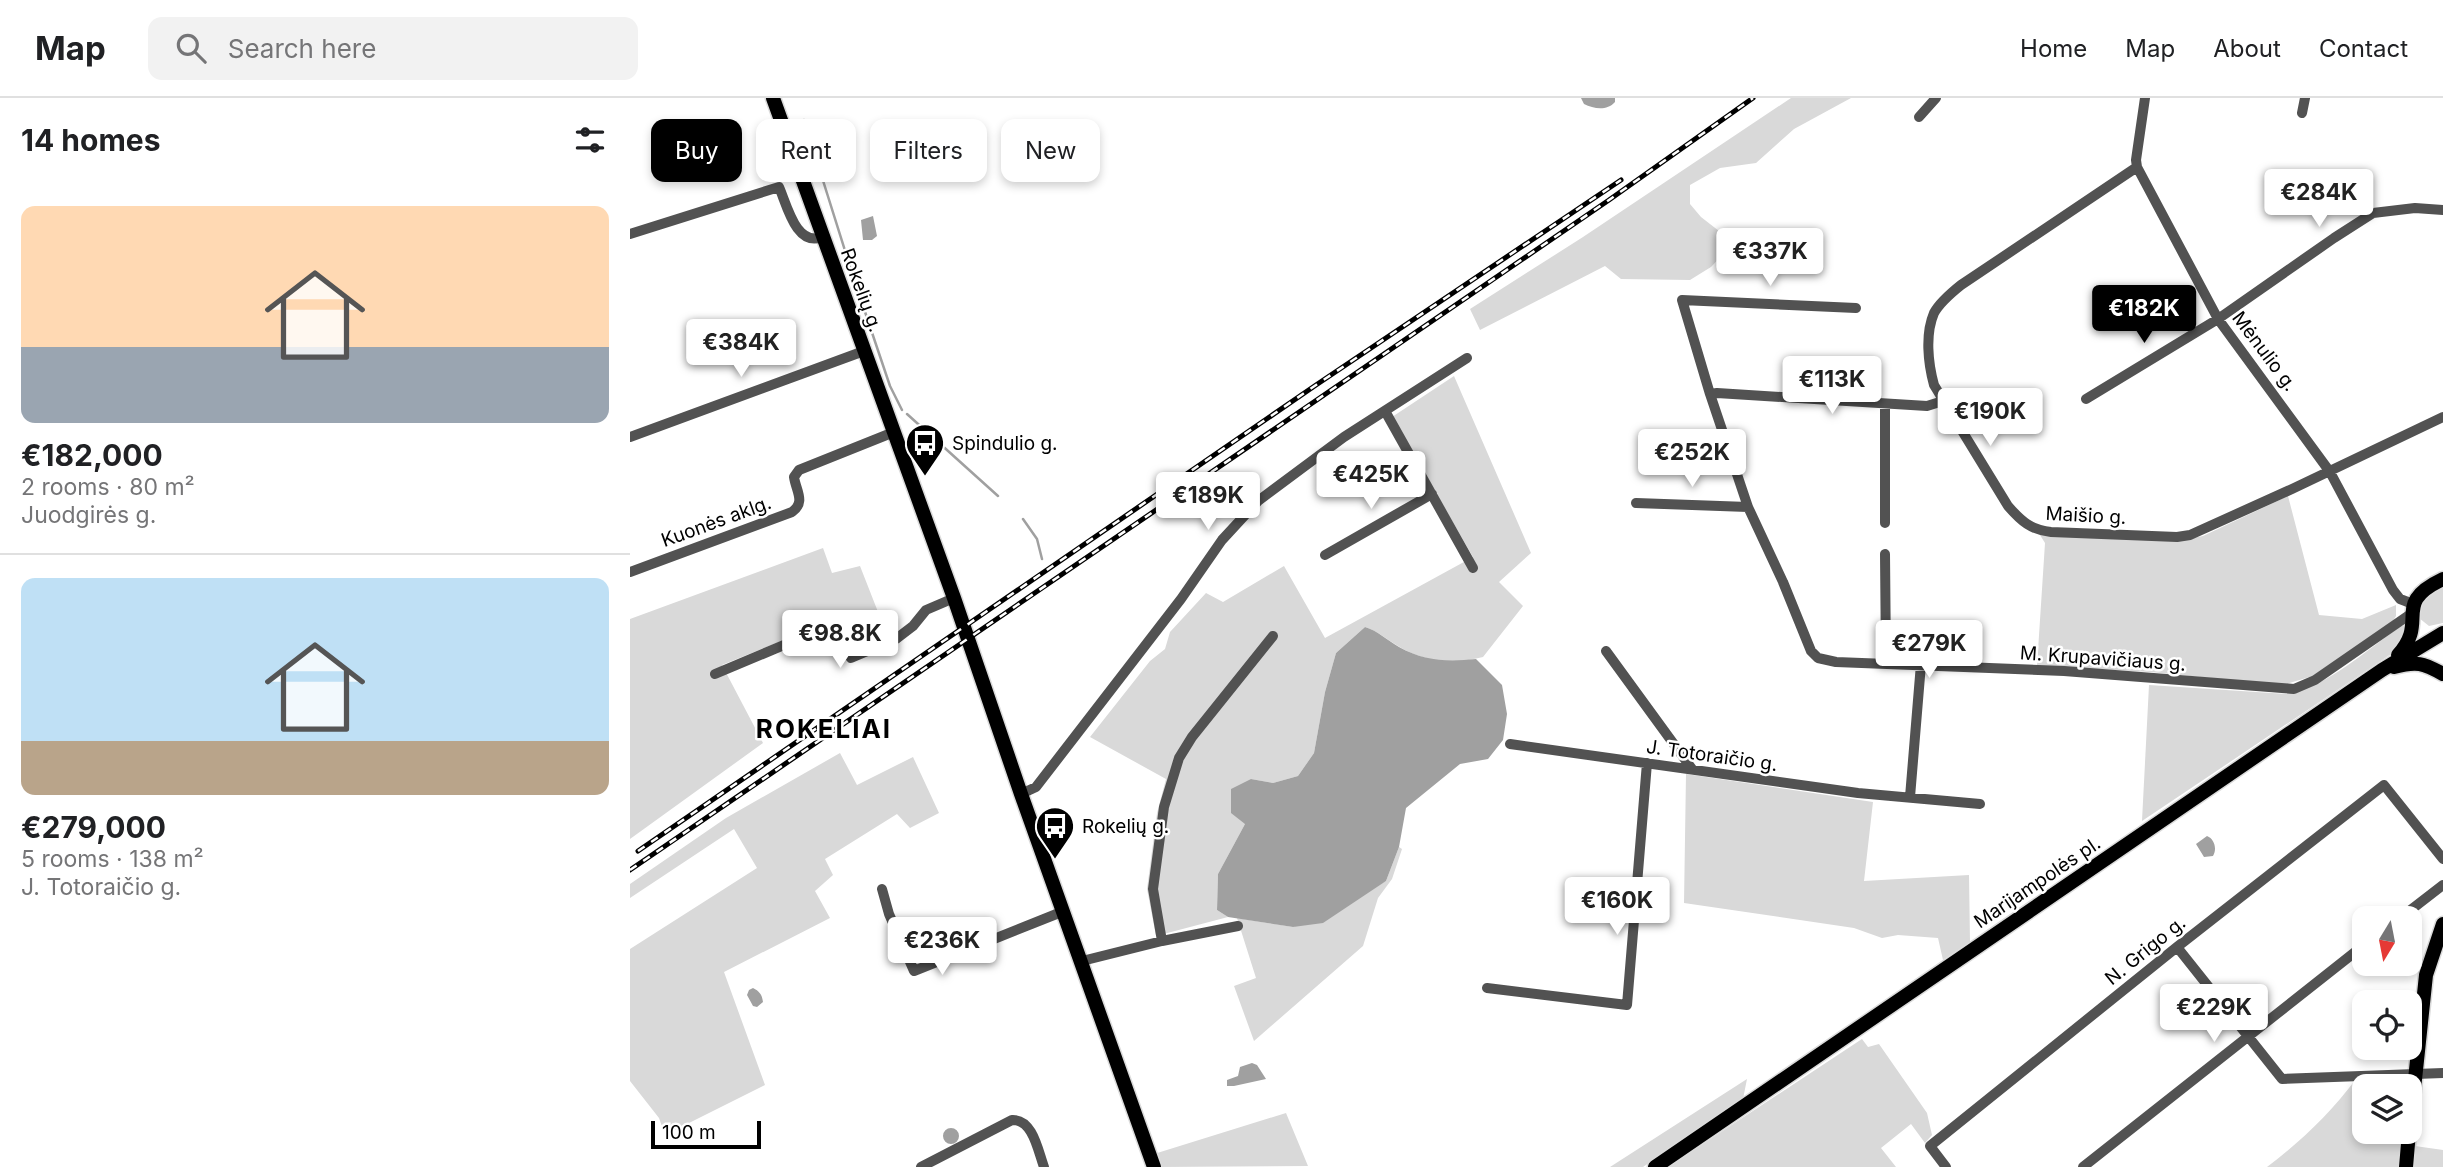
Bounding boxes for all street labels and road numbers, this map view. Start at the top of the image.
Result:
street label: Rokelių g. [836,245,887,335]
street label: Mėnulio g. [2227,307,2302,396]
street label: Kuonės aklg. [658,491,774,552]
street label: Maišio g. [2045,502,2127,529]
street label: M. Krupavičiaus g. [2019,641,2187,676]
street label: J. Totoraičio g. [1645,735,1779,776]
street label: Marijampolės pl. [1970,832,2105,933]
street label: N. Grigo g. [2100,911,2190,990]

